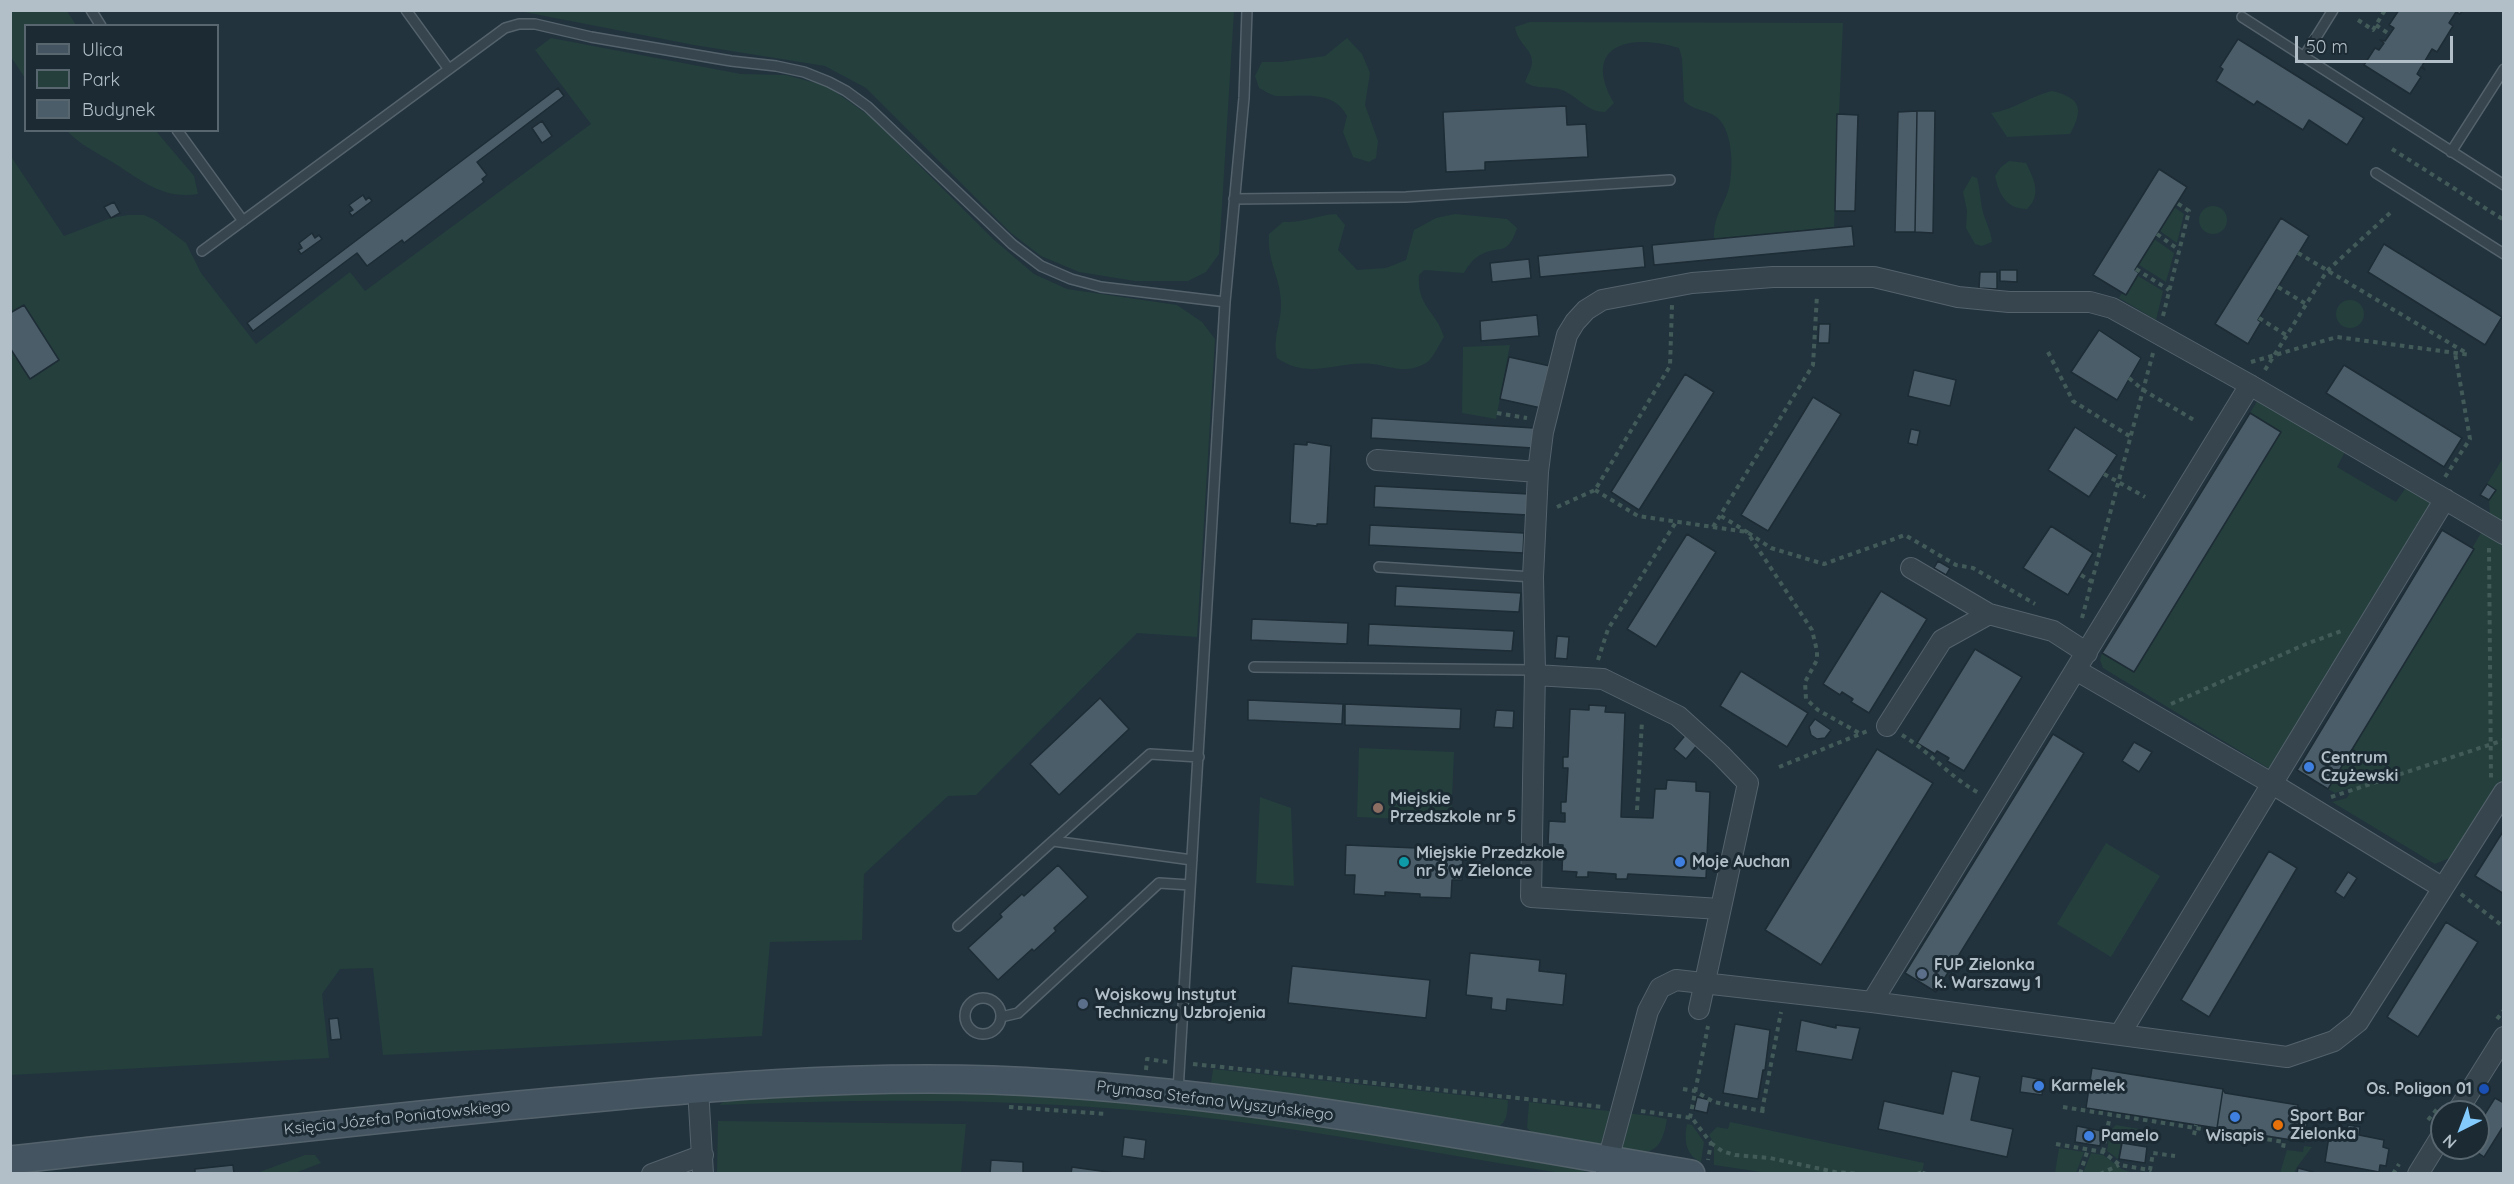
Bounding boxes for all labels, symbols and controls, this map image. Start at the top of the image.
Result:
legend [24,24,219,132]
scale bar [2298,24,2456,62]
text: 50 m [2306,35,2348,58]
text: Ulica [82,38,123,61]
text: Park [82,68,120,91]
text: Budynek [82,98,155,121]
place label: Centrum Czyżewski [2321,748,2398,786]
marker: Centrum Czyżewski [2302,760,2316,774]
place label: Miejskie Przedszkole nr 5 [1390,789,1516,827]
marker: Miejskie Przedszkole nr 5 [1371,801,1385,815]
place label: Miejskie Przedzkole nr 5 w Zielonce [1416,843,1565,881]
place label: Moje Auchan [1692,852,1790,872]
marker: Miejskie Przedzkole nr 5 w Zielonce [1397,855,1411,869]
marker: Moje Auchan [1673,855,1687,869]
place label: FUP Zielonka k. Warszawy 1 [1934,955,2041,993]
marker: FUP Zielonka k. Warszawy 1 [1915,967,1929,981]
place label: Wojskowy Instytut Techniczny Uzbrojenia [1095,985,1266,1023]
marker: Wojskowy Instytut Techniczny Uzbrojenia [1076,997,1090,1011]
place label: Karmelek [2051,1076,2125,1096]
street label: Prymasa Stefana Wyszyńskiego [1095,1077,1335,1125]
marker: Karmelek [2032,1079,2046,1093]
place label: Os. Poligon 01 [2366,1079,2472,1099]
marker: Os. Poligon 01 [2477,1082,2491,1096]
street label: Księcia Józefa Poniatowskiego [283,1097,511,1139]
north arrow [2430,1100,2490,1160]
place label: Sport Bar Zielonka [2290,1106,2365,1144]
marker: Wisapis [2228,1110,2242,1124]
marker: Sport Bar Zielonka [2271,1118,2285,1132]
place label: Pamelo [2101,1126,2159,1146]
place label: Wisapis [2206,1126,2264,1146]
marker: Pamelo [2082,1129,2096,1143]
text: N [2438,1131,2460,1153]

